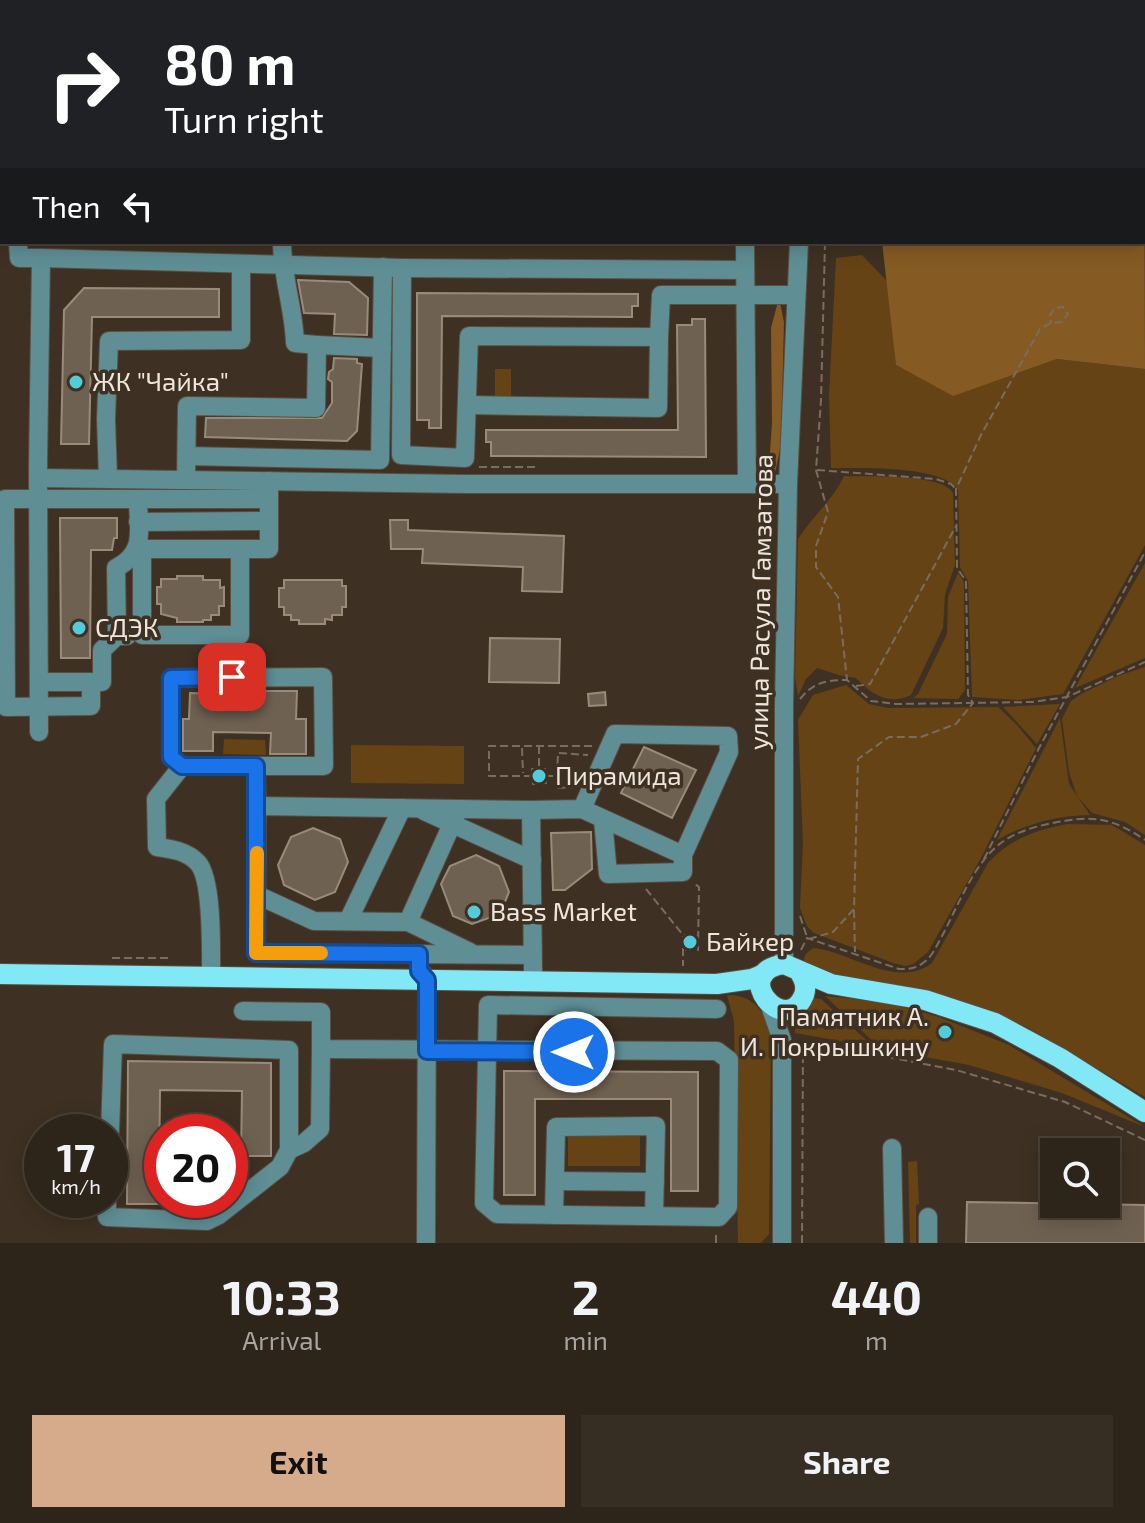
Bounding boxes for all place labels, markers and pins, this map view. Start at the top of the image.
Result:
place label: ЖК "Чайка" [92,365,229,396]
marker: ЖК "Чайка" [67,373,85,391]
place label: СДЭК [95,611,158,642]
marker: СДЭК [70,619,88,637]
pin [198,643,266,711]
place label: Пирамида [555,759,682,790]
marker: Пирамида [530,767,548,785]
place label: Bass Market [490,895,637,926]
marker: Bass Market [465,903,483,921]
place label: Байкер [706,925,794,956]
marker: Байкер [681,933,699,951]
place label: Памятник А. И. Покрышкину [740,1000,929,1062]
marker: Памятник А. И. Покрышкину [936,1023,954,1041]

